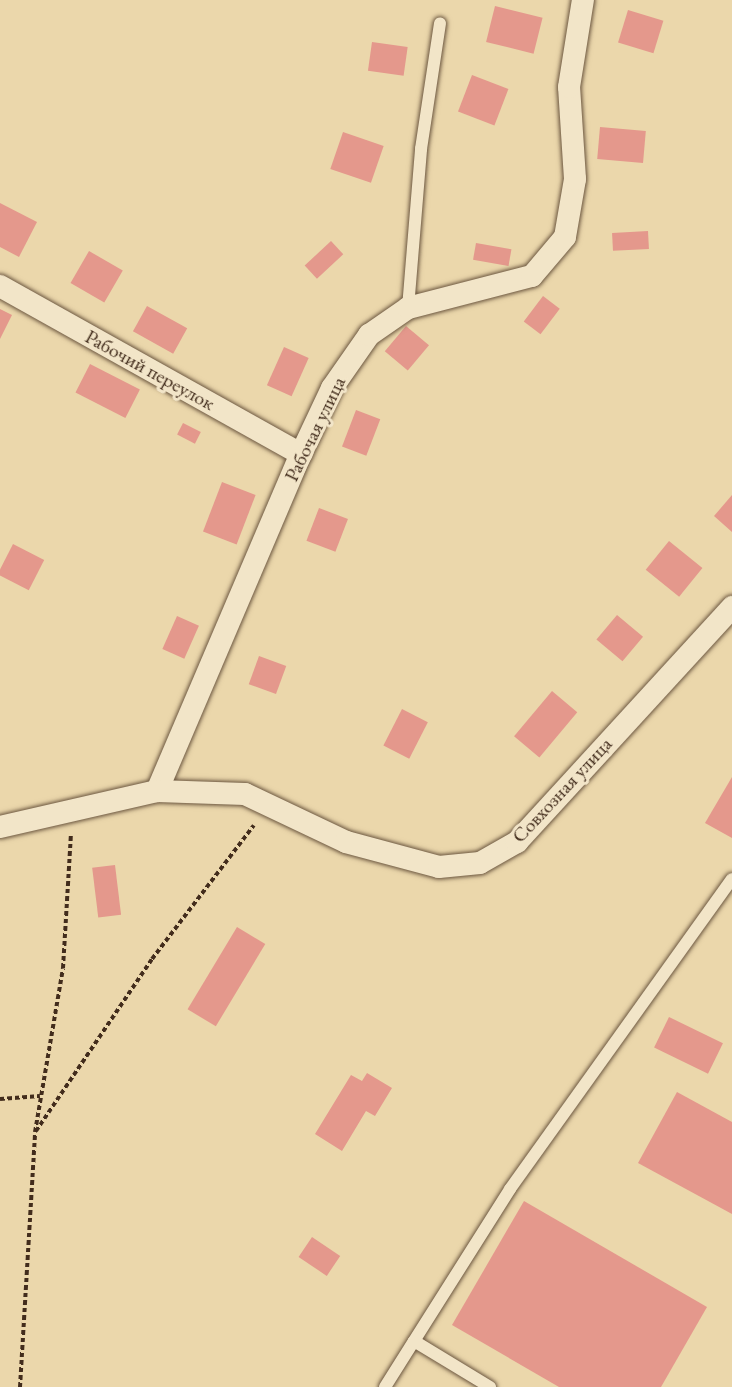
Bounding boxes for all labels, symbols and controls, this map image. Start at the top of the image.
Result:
street label: Рабочий переулок [81,324,219,416]
street label: Рабочая улица [279,373,351,485]
street label: Совхозная улица [507,732,617,848]

